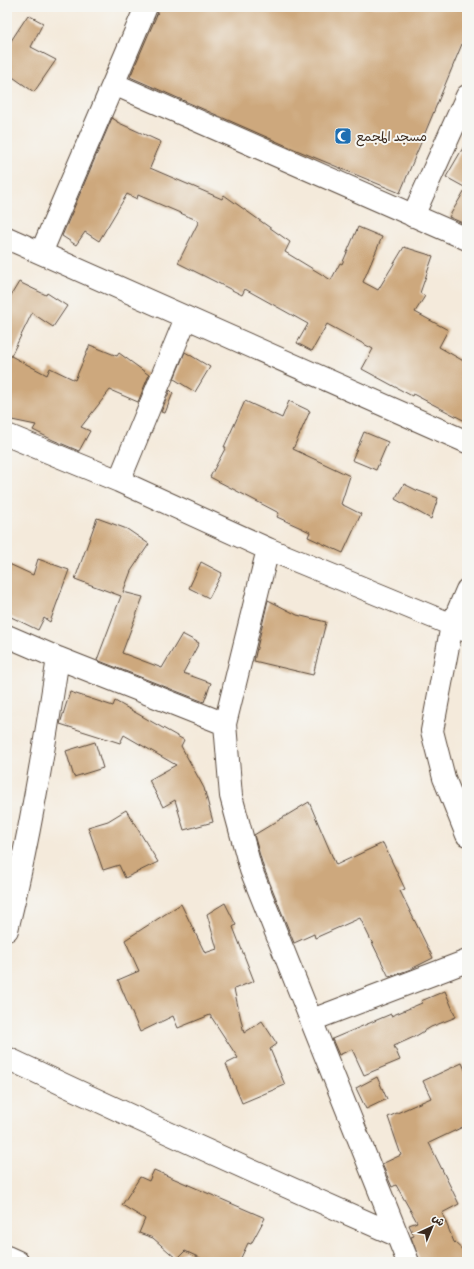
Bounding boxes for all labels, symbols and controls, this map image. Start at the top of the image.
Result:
mosque icon: مسجد المجمع [333,126,353,146]
place label: مسجد المجمع [356,127,427,147]
north arrow [412,1207,452,1247]
text: ش [430,1211,448,1229]

